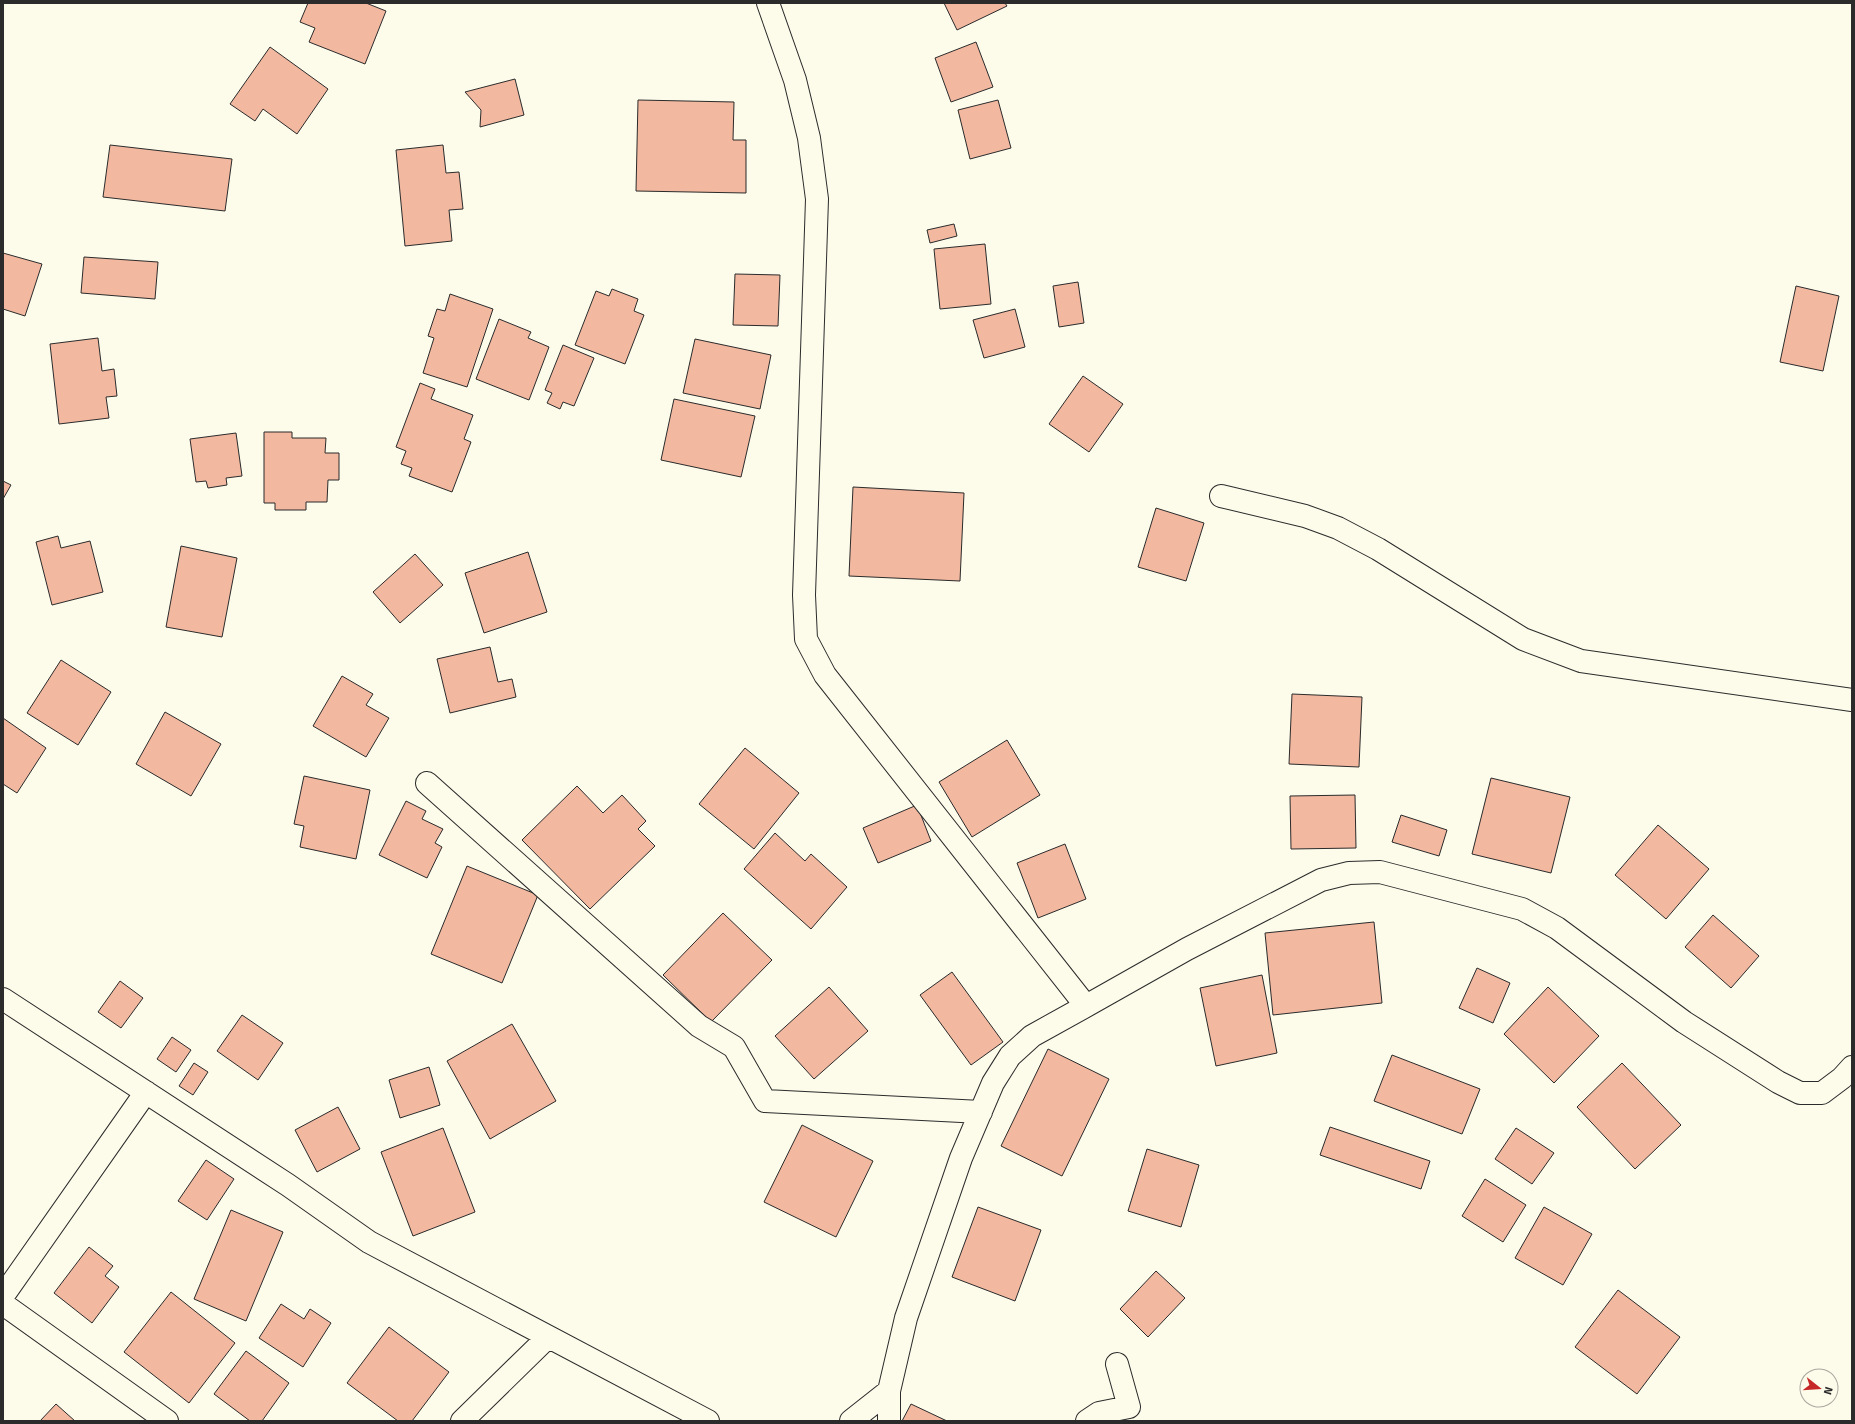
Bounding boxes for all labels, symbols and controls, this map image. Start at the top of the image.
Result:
north arrow [1799,1368,1839,1408]
text: N [1821,1385,1835,1396]

